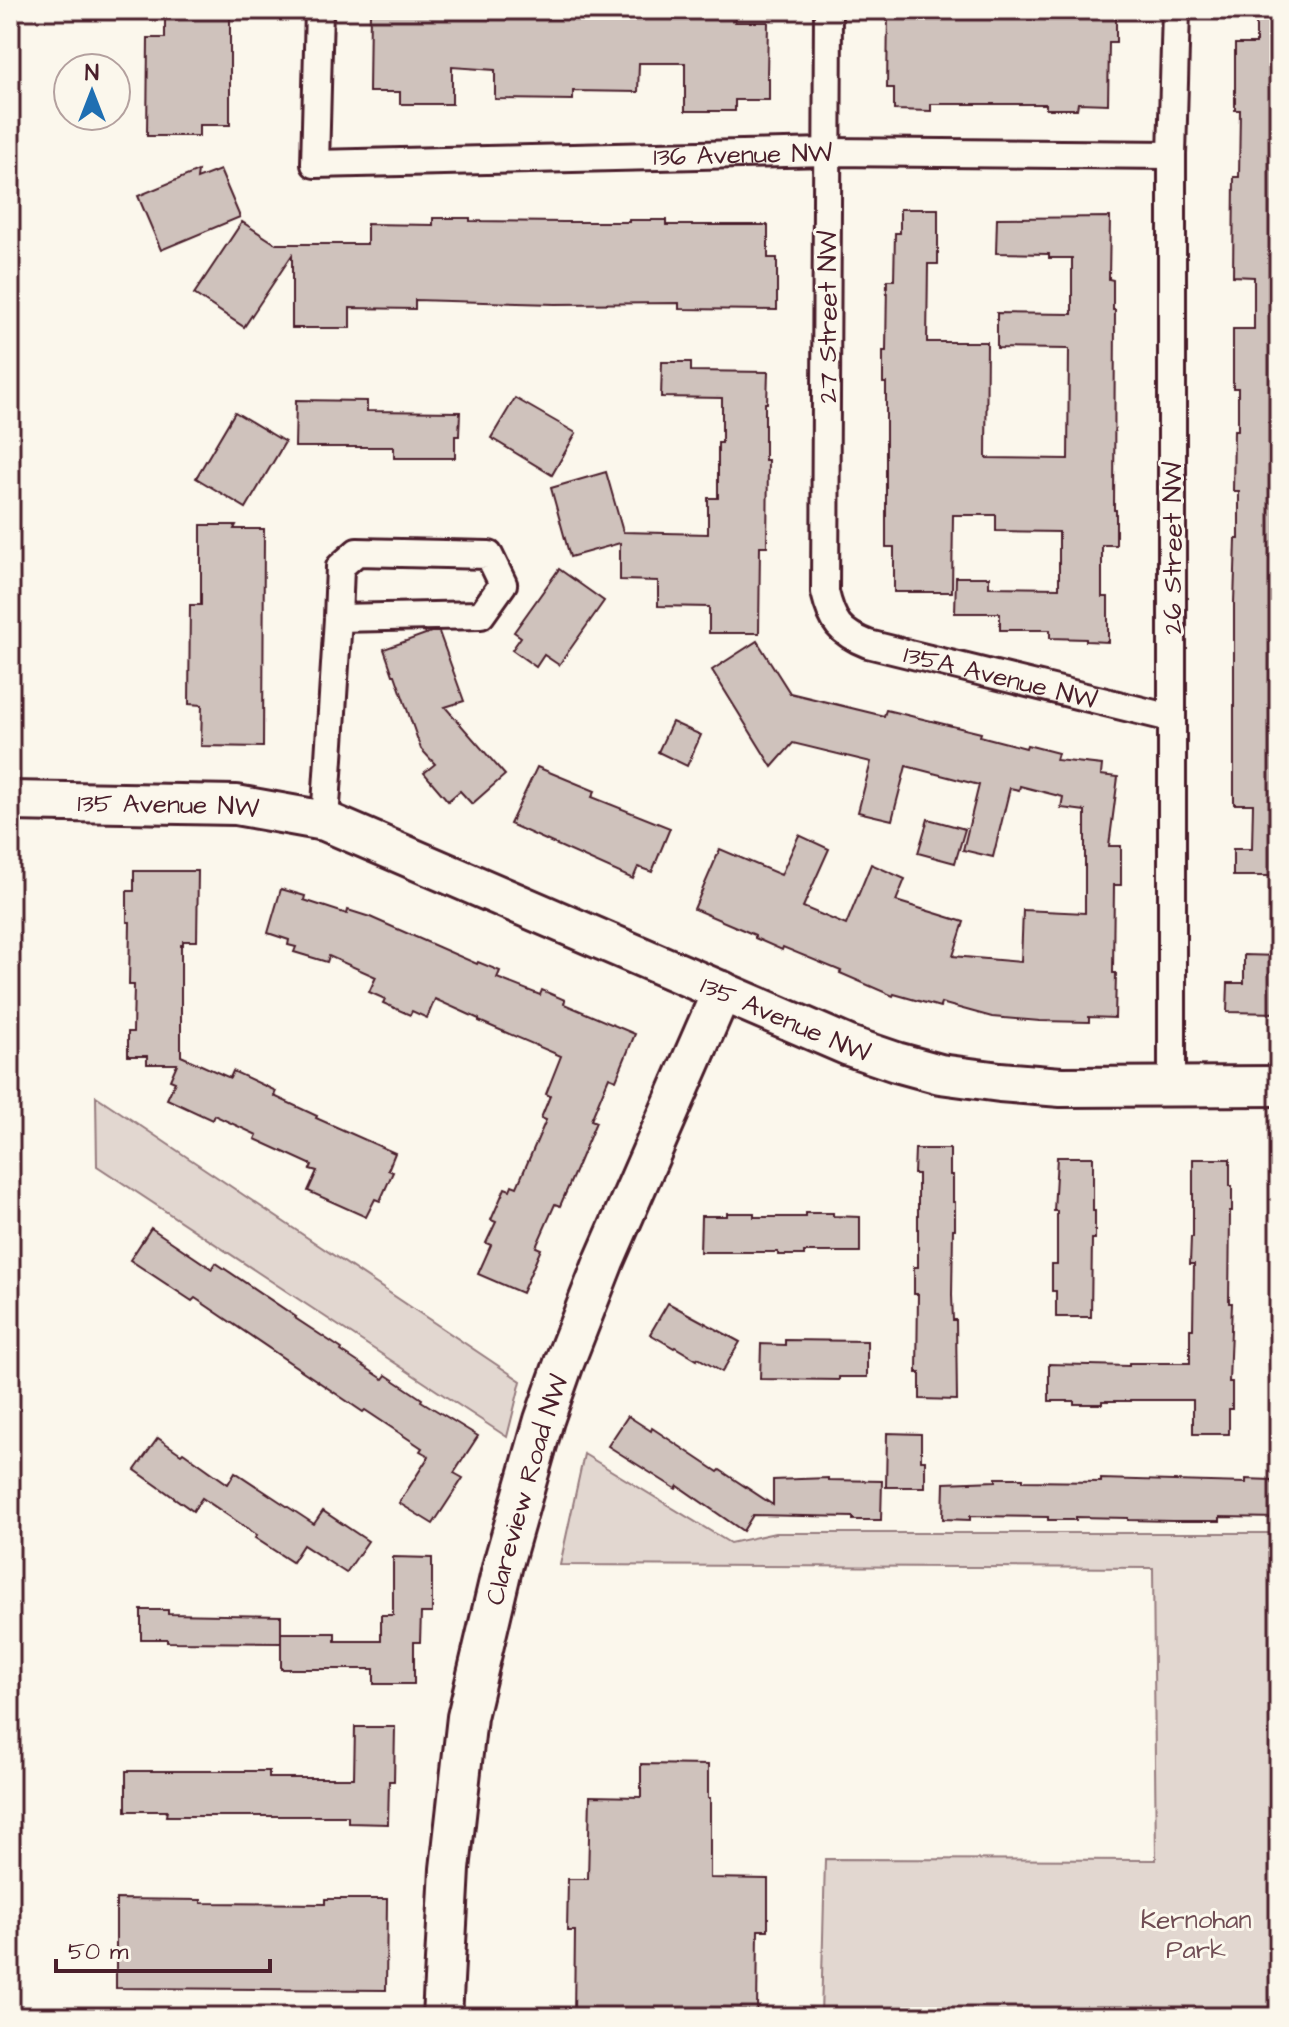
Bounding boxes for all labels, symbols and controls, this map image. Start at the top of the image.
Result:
north arrow [52,52,132,132]
text: N [85,58,99,89]
street label: 136 Avenue NW [653,135,833,175]
street label: 27 Street NW [810,230,846,403]
street label: 26 Street NW [1155,461,1191,634]
street label: 135A Avenue NW [900,636,1101,718]
street label: 135 Avenue NW [77,785,262,828]
street label: 135 Avenue NW [695,968,876,1071]
street label: Clareview Road NW [477,1370,578,1609]
park label: Kernohan Park [1141,1902,1251,1968]
scale bar [56,1923,270,1973]
text: 50 m [68,1935,129,1969]

